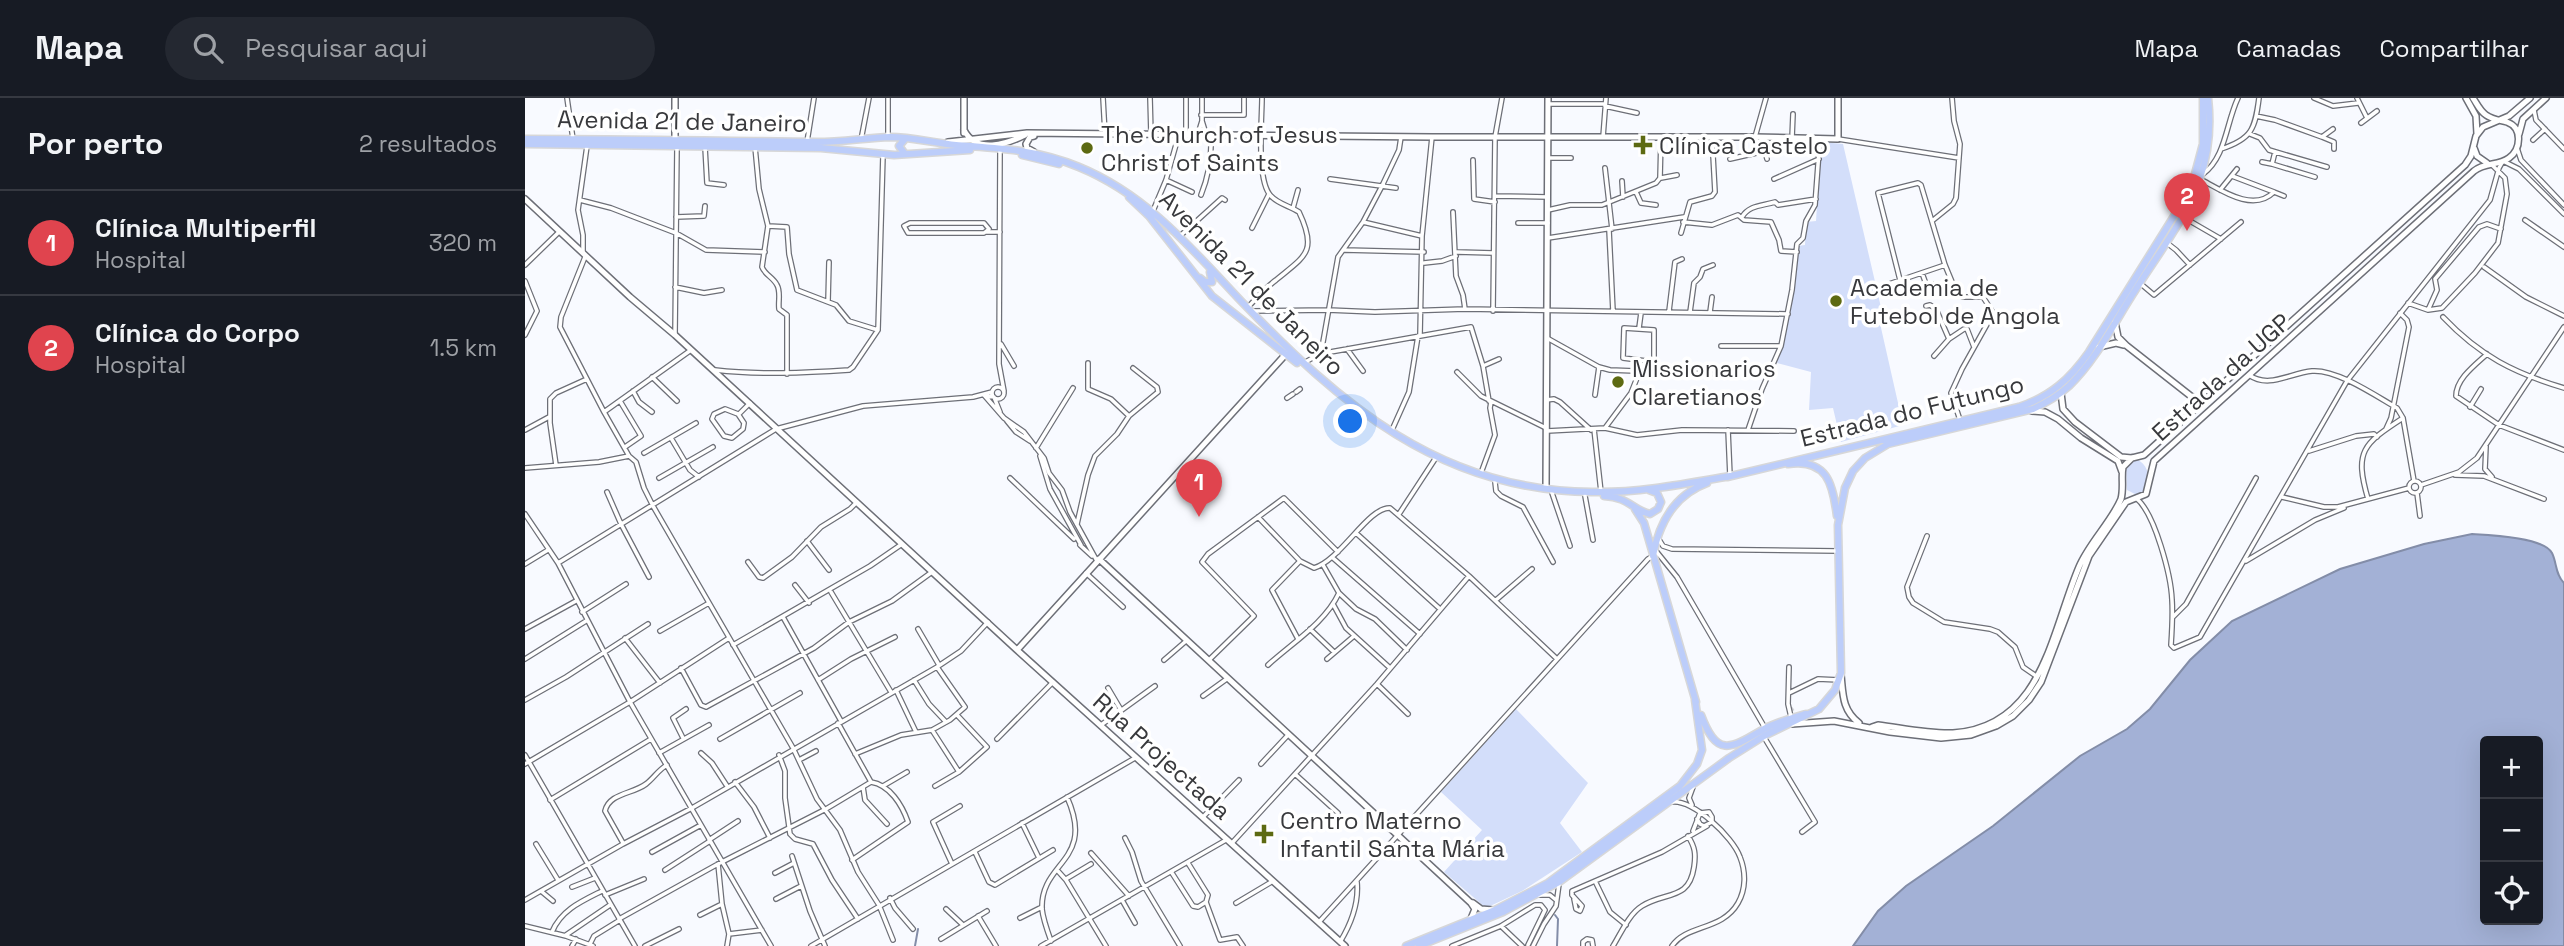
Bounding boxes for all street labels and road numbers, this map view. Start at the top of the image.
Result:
street label: Avenida 21 de Janeiro [557,103,807,139]
street label: Avenida 21 de Janeiro [1153,184,1351,382]
street label: Estrada da UGP [2145,307,2297,447]
street label: Estrada do Futungo [1797,368,2027,454]
street label: Rua Projectada [1086,686,1238,826]

